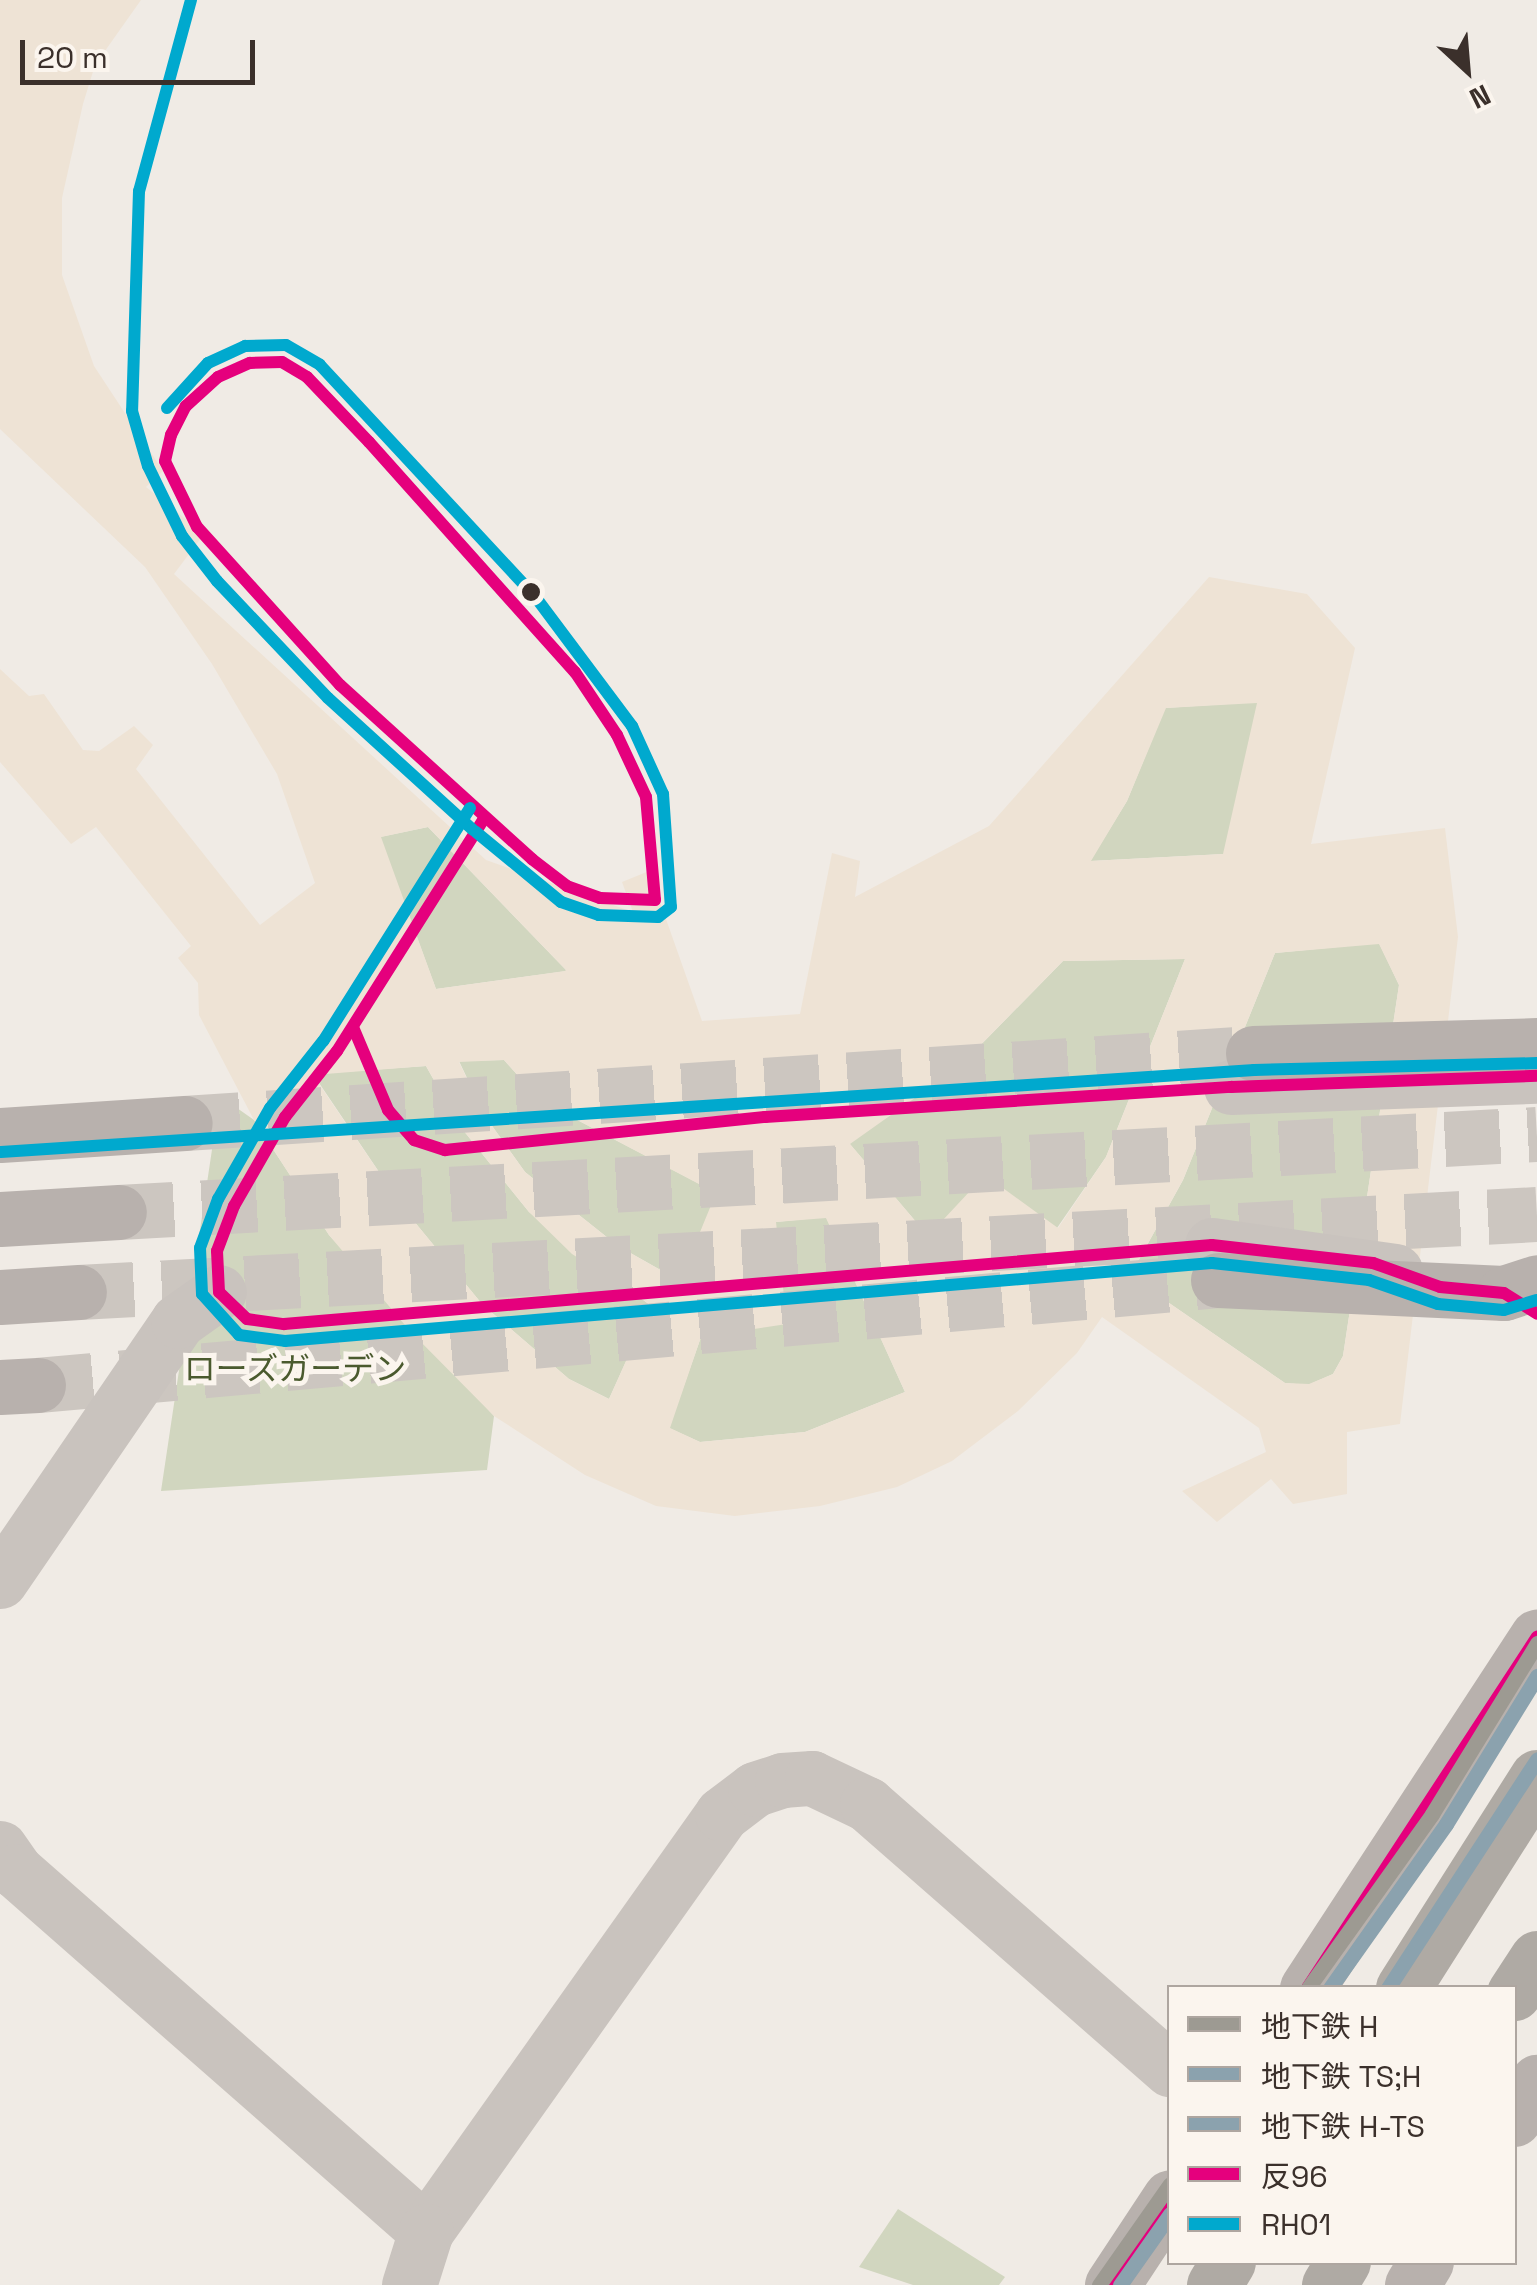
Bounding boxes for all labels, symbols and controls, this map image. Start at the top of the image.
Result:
scale bar [25,20,260,82]
north arrow [1417,20,1517,120]
text: 20 m [37,38,108,77]
text: N [1464,77,1496,117]
unlabelled marker [521,582,541,602]
park label: ローズガーデン [183,1350,407,1388]
legend [1167,1985,1517,2265]
text: 地下鉄 H [1261,2007,1378,2046]
text: 地下鉄 TS;H [1261,2057,1421,2096]
text: 地下鉄 H-TS [1261,2107,1425,2146]
text: 反96 [1261,2157,1328,2196]
text: RH01 [1261,2205,1331,2244]

